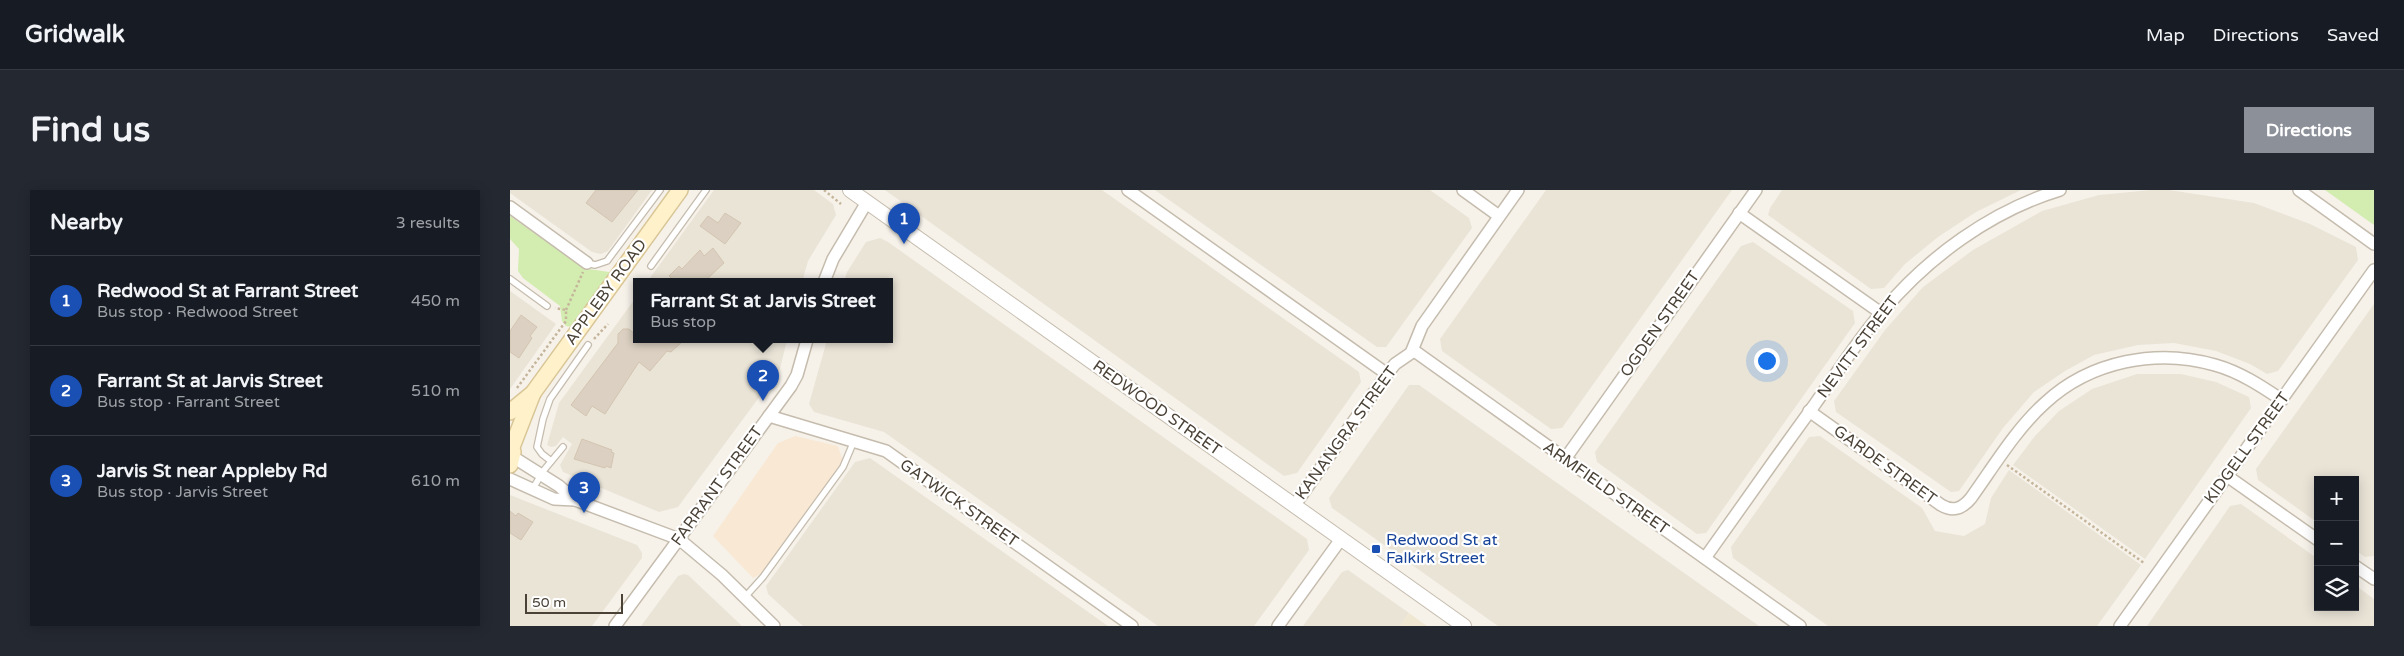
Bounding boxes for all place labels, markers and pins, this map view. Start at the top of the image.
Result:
pin: 1 [888,203,920,244]
pin: 2 [747,360,779,401]
pin: 3 [568,472,600,513]
place label: Redwood St at Falkirk Street [1386,530,1498,568]
marker: Redwood St at Falkirk Street [1370,543,1382,555]

